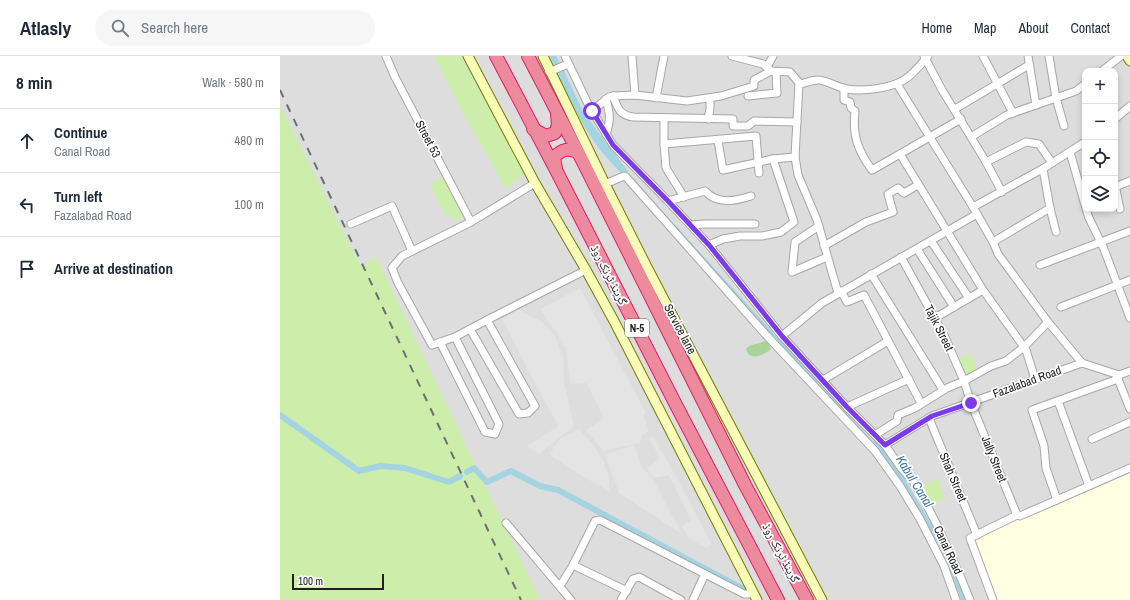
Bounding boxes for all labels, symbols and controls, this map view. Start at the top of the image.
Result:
search box [95,10,375,46]
text: Atlasly [20,15,71,41]
icon: search [109,17,131,39]
text: Search here [141,17,208,38]
text: Home [921,19,952,37]
text: Map [974,19,996,37]
text: About [1018,19,1048,37]
text: Contact [1070,19,1110,37]
map controls [1082,68,1118,212]
button: + [1082,68,1118,104]
text: 8 min [16,71,52,94]
text: Walk · 580 m [202,74,264,91]
route start [583,102,601,120]
button: − [1082,104,1118,140]
street label: Street 53 [412,118,444,160]
text: Continue [54,122,107,143]
icon: ahead [16,130,38,152]
text: 480 m [234,132,264,149]
button: locate [1082,140,1118,176]
text: Canal Road [54,143,110,160]
button: layers [1082,176,1118,212]
text: Turn left [54,186,102,207]
icon: left [16,194,38,216]
text: 100 m [234,196,264,213]
text: Fazalabad Road [54,207,132,224]
street label: گرینڈ ٹرنک روڈ [587,242,631,308]
icon: arrive [16,258,38,280]
text: Arrive at destination [54,258,173,279]
street label: Service lane [660,301,700,357]
street label: Tajik Street [921,302,957,354]
road number: N-5 [625,319,649,337]
street label: Fazalabad Road [991,362,1063,402]
route end [962,394,980,412]
street label: Jally Street [977,433,1011,485]
street label: Shah Street [935,450,971,504]
water label: Kabul Canal [892,452,938,511]
street label: گرینڈ ٹرنک روڈ [759,520,803,586]
street label: Canal Road [930,523,966,577]
scale bar [292,572,384,591]
text: 100 m [298,574,323,588]

